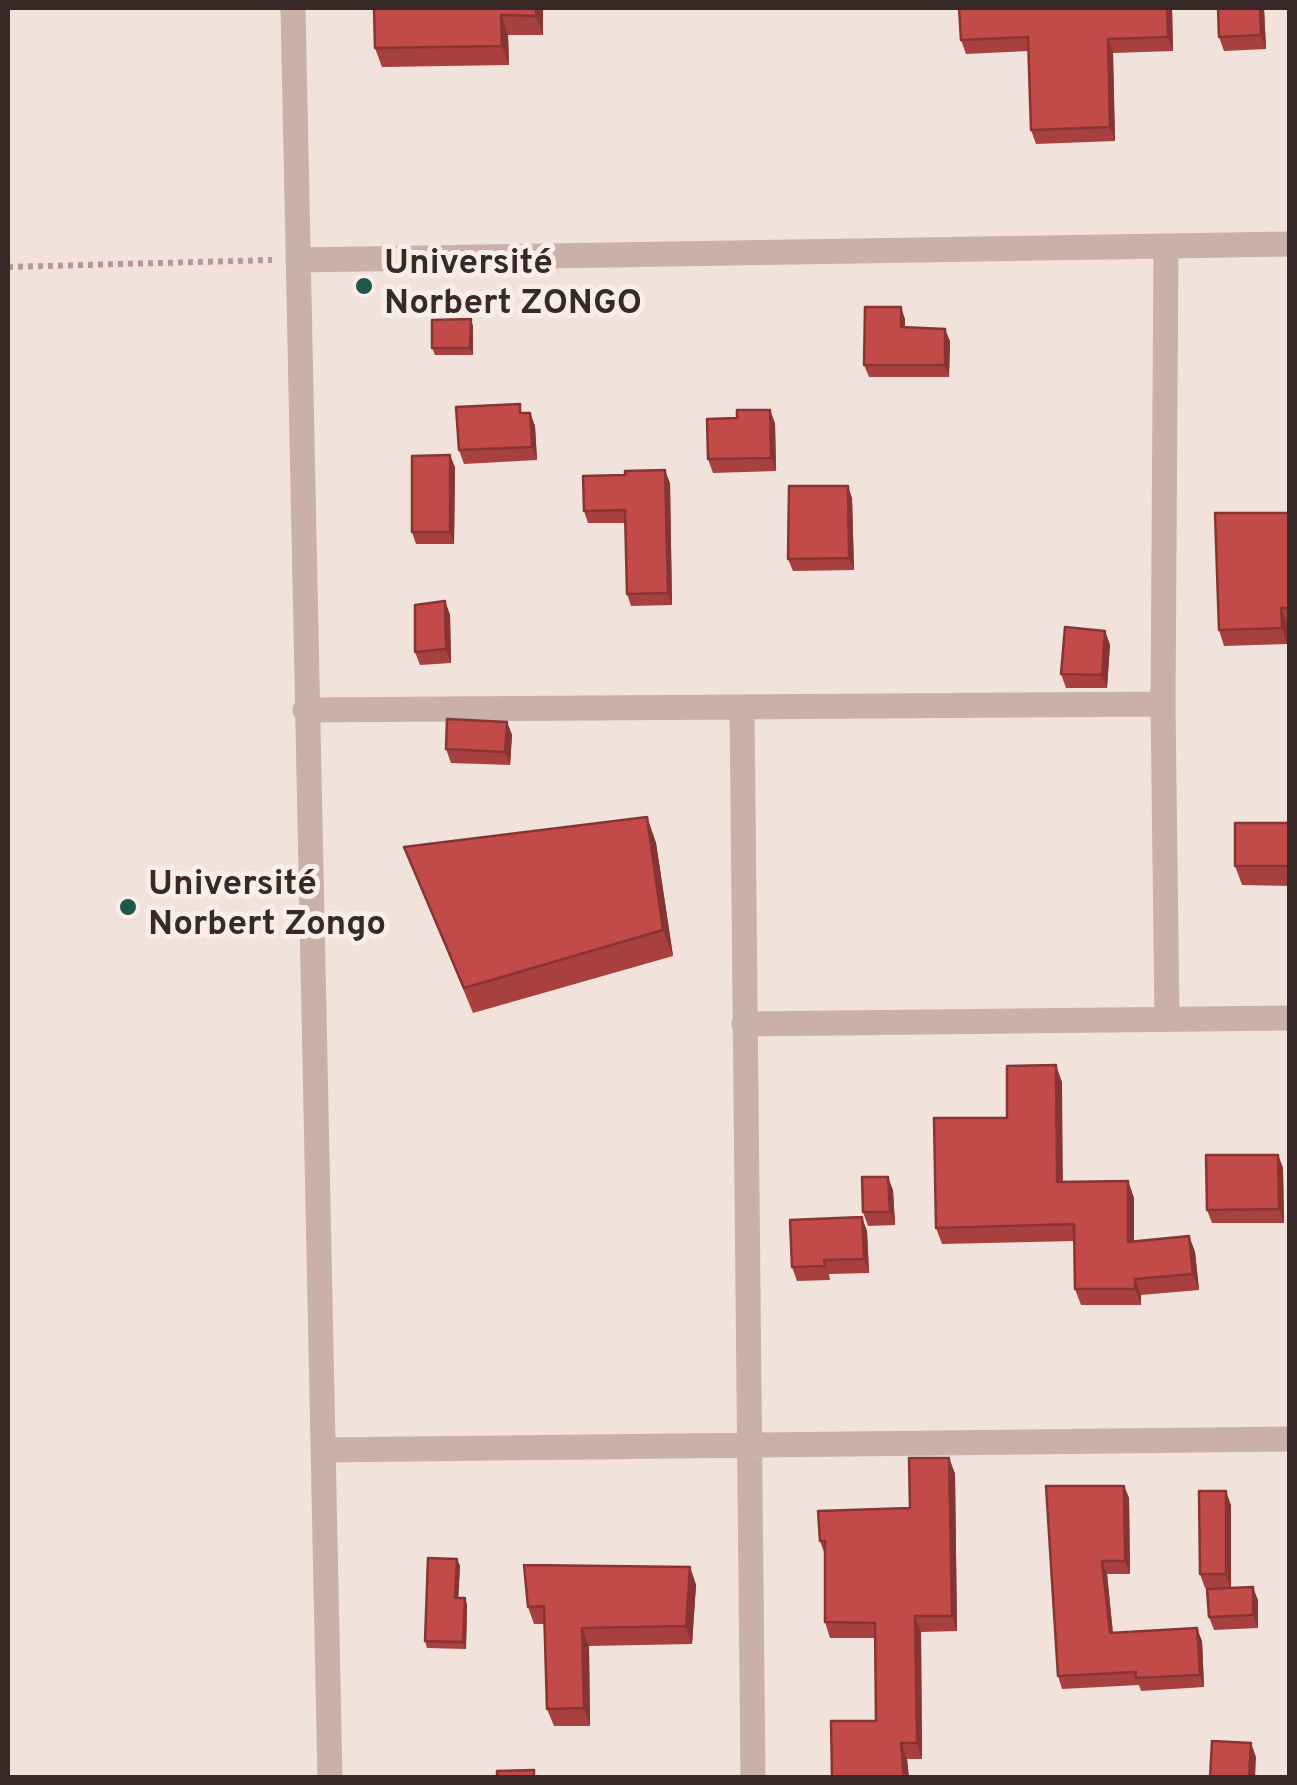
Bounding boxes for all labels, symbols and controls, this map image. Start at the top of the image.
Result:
place label: Université Norbert ZONGO [384,245,642,327]
marker: Université Norbert ZONGO [353,275,375,297]
place label: Université Norbert Zongo [148,866,386,948]
marker: Université Norbert Zongo [117,896,139,918]

